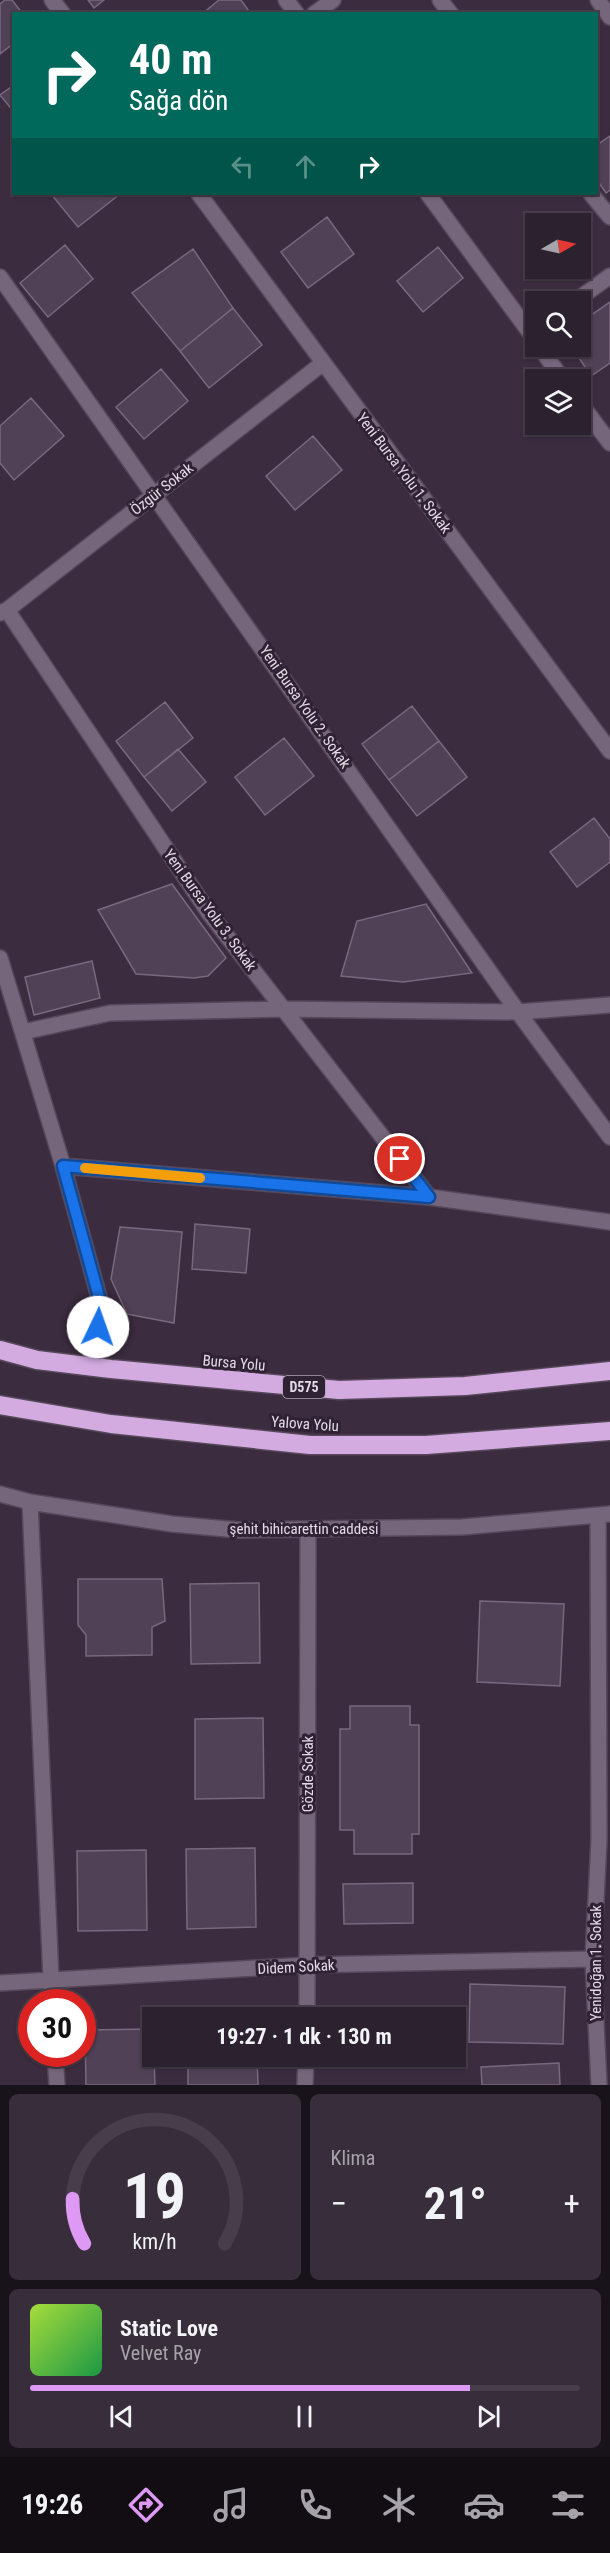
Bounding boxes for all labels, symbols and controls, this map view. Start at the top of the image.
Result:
text: 40 m [129,35,212,84]
icon: right [30,36,108,114]
text: Sağa dön [129,85,228,117]
icon: left [226,150,259,183]
icon: ahead [289,150,322,183]
icon: right [352,150,385,183]
north arrow [525,213,591,279]
map controls [525,213,591,435]
button: search [525,291,591,357]
button: layers [525,369,591,435]
street label: Yeni Bursa Yolu 1. Sokak [353,409,455,537]
street label: Özgür Sokak [127,459,197,519]
street label: Yeni Bursa Yolu 2. Sokak [256,642,354,772]
street label: Yeni Bursa Yolu 3. Sokak [160,846,260,975]
pin [374,1133,425,1184]
icon: arrive [383,1142,416,1175]
position arrow [66,1295,130,1359]
street label: Bursa Yolu [202,1351,266,1375]
road number: D575 [283,1376,325,1398]
street label: Yalova Yolu [270,1413,340,1435]
street label: şehit bihicarettin caddesi [230,1520,378,1538]
street label: Gözde Sokak [299,1735,317,1812]
street label: Yenidoğan 1. Sokak [587,1905,605,2021]
street label: Didem Sokak [257,1956,335,1978]
speed limit sign: 30 [18,1989,96,2067]
text: 19:27 · 1 dk · 130 m [216,2024,392,2049]
text: Klima [331,2146,375,2170]
text: 19 [123,2160,186,2233]
text: 21° [424,2177,487,2230]
text: − [331,2184,347,2223]
text: + [564,2184,580,2223]
text: km/h [133,2229,177,2254]
text: Static Love [120,2316,218,2341]
text: Velvet Ray [120,2341,201,2365]
icon: previous [105,2400,138,2433]
icon: pause [288,2400,321,2433]
icon: next [472,2400,505,2433]
icon: directions [125,2484,167,2526]
icon: music [210,2484,252,2526]
icon: phone [294,2484,336,2526]
icon: climate [378,2484,420,2526]
icon: car [463,2484,505,2526]
icon: filters [547,2484,589,2526]
text: 19:26 [21,2489,83,2521]

